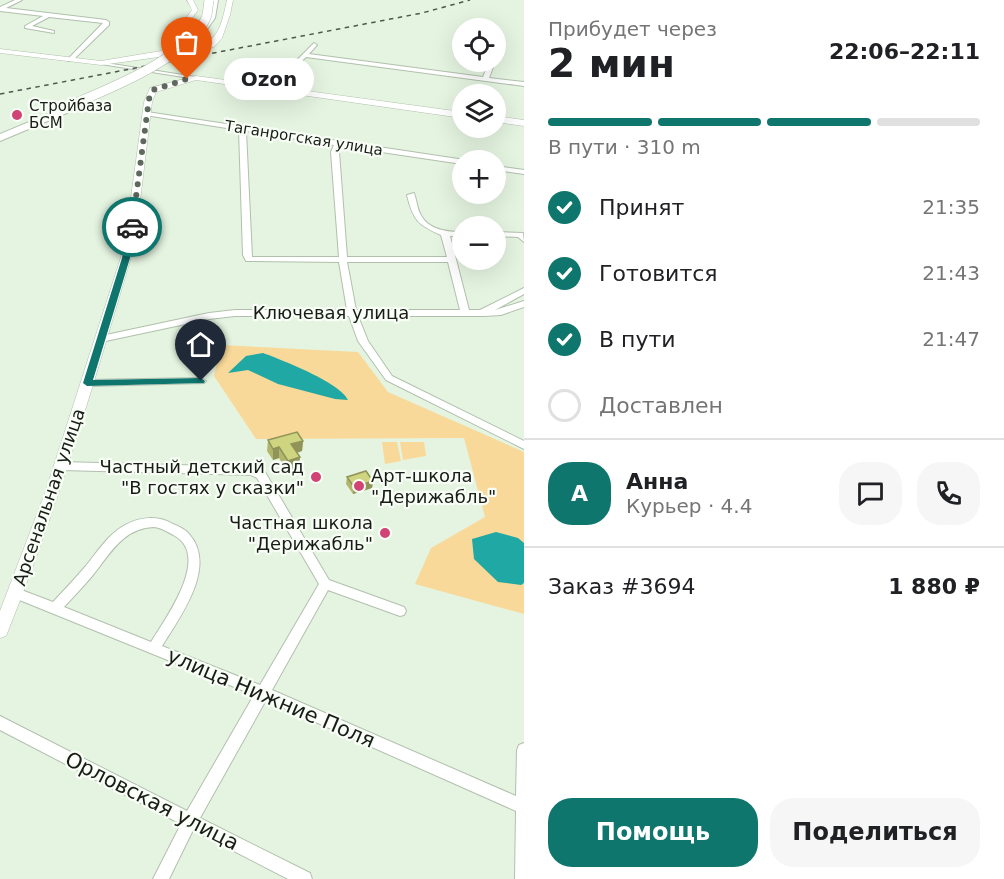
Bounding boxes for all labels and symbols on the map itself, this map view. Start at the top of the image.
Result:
pin [161,17,212,79]
callout: Ozon [223,58,313,100]
place label: Стройбаза БСМ [29,97,112,132]
marker: Стройбаза БСМ [10,108,24,122]
street label: Таганрогская улица [223,116,384,159]
courier [102,197,162,257]
street label: Ключевая улица [253,302,409,323]
pin [175,319,226,381]
street label: Арсенальная улица [8,405,89,588]
place label: Частный детский сад "В гостях у сказки" [100,456,304,498]
place label: Арт-школа "Дерижабль" [371,465,496,507]
marker: Частный детский сад "В гостях у сказки" [309,470,323,484]
marker: Арт-школа "Дерижабль" [352,479,366,493]
place label: Частная школа "Дерижабль" [229,512,373,554]
marker: Частная школа "Дерижабль" [378,526,392,540]
street label: улица Нижние Поля [164,643,378,753]
street label: Орловская улица [61,747,243,855]

